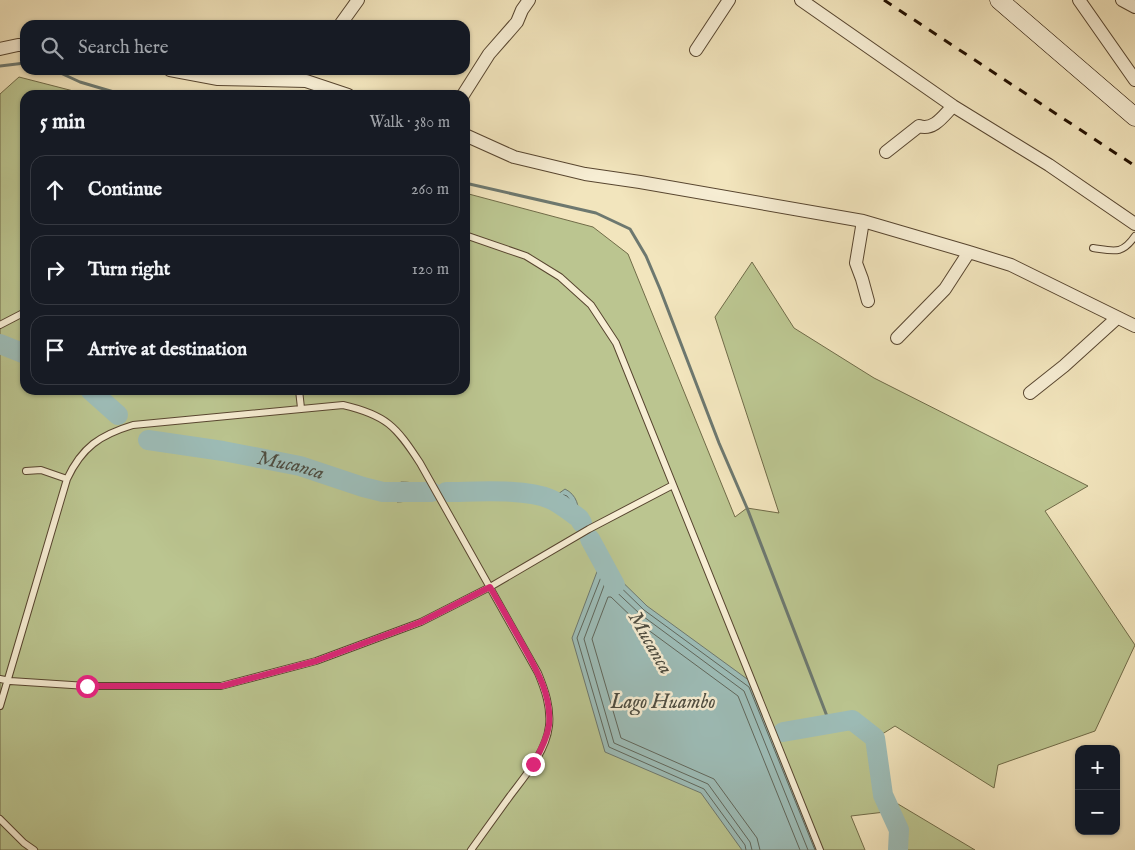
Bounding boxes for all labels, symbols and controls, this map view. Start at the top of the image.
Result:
search box [20,20,470,75]
icon: search [38,34,66,62]
text: Search here [78,36,169,60]
text: 5 min [40,109,85,136]
text: Walk · 380 m [369,113,450,133]
icon: ahead [41,176,69,204]
text: Continue [88,178,162,202]
text: 260 m [411,180,449,200]
icon: right [41,256,69,284]
text: Turn right [88,258,170,282]
text: 120 m [412,260,449,280]
icon: arrive [41,336,69,364]
text: Arrive at destination [88,338,247,362]
water label: Mucanca [255,445,328,486]
water label: Mucanca [622,607,678,679]
route start [76,675,99,698]
water label: Lago Huambo [609,690,716,716]
map controls [1075,745,1120,835]
button: + [1075,745,1120,790]
route end [522,753,545,776]
button: − [1075,790,1120,835]

